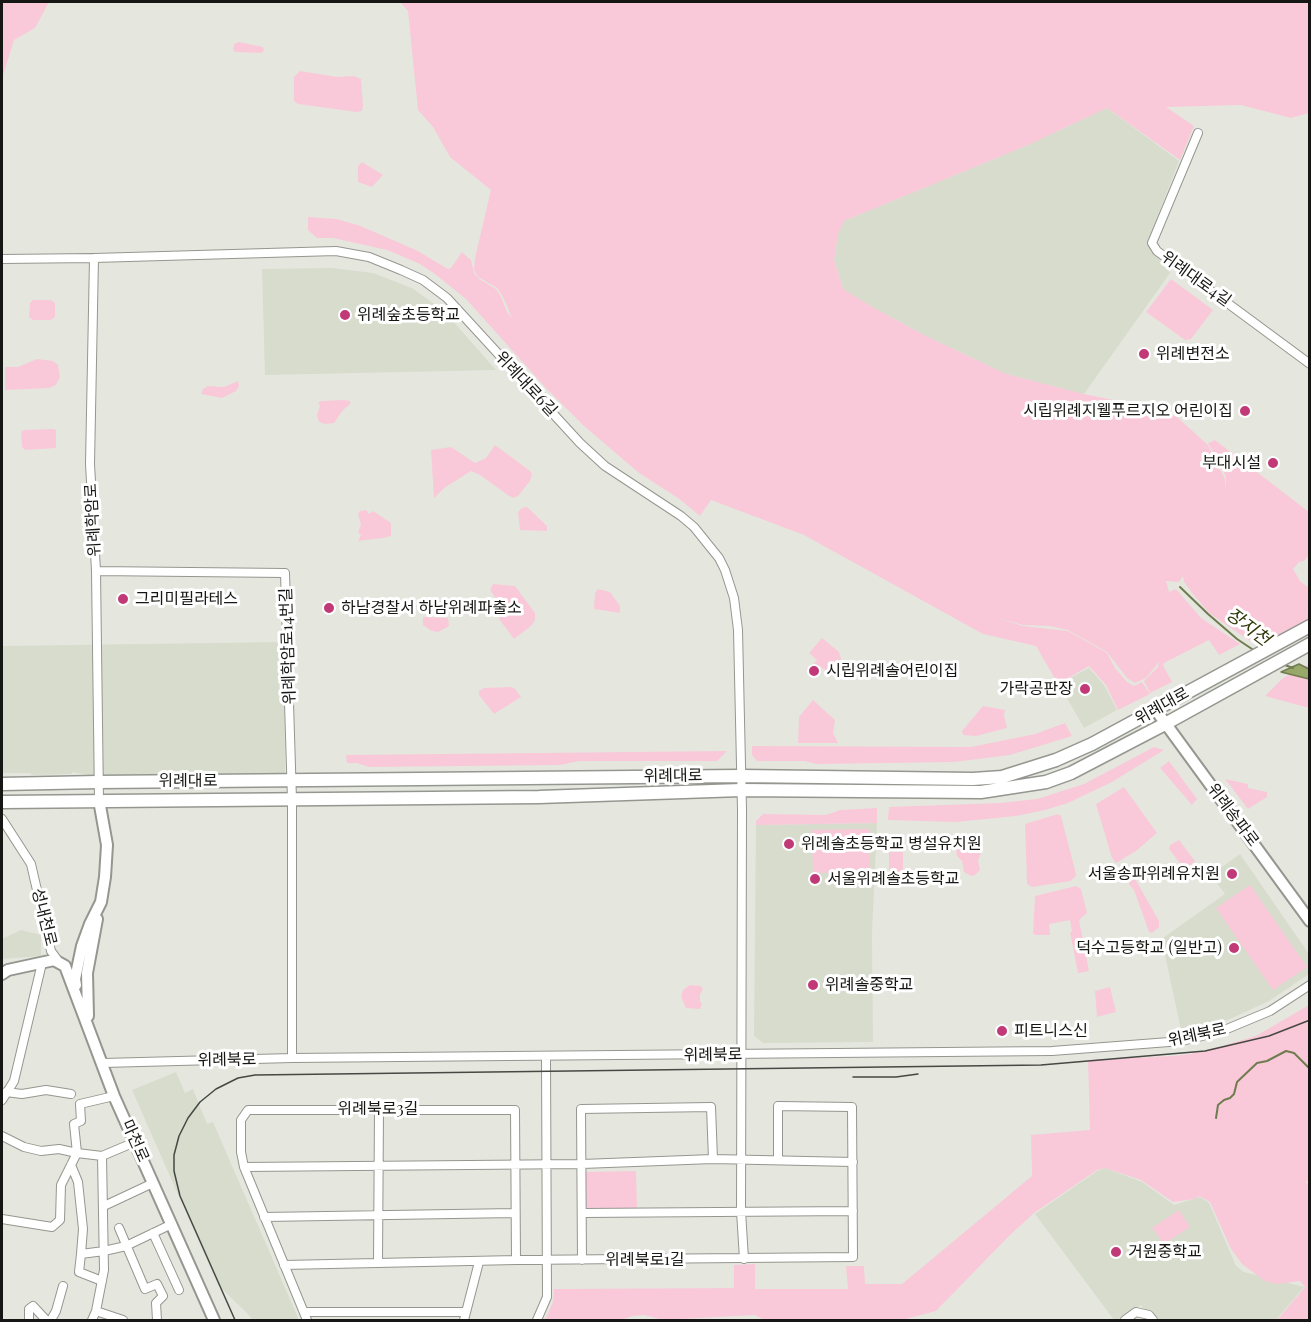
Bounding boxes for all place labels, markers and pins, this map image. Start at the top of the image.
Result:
place label: 위례숲초등학교 [357,305,460,325]
marker: 위례숲초등학교 [338,308,352,322]
place label: 위례변전소 [1156,344,1230,364]
marker: 위례변전소 [1137,347,1151,361]
place label: 시립위례지웰푸르지오 어린이집 [1023,401,1233,421]
marker: 시립위례지웰푸르지오 어린이집 [1238,404,1252,418]
place label: 부대시설 [1202,453,1261,473]
marker: 부대시설 [1266,456,1280,470]
place label: 그리미필라테스 [135,589,238,609]
marker: 그리미필라테스 [116,592,130,606]
place label: 하남경찰서 하남위례파출소 [341,598,522,618]
marker: 하남경찰서 하남위례파출소 [322,601,336,615]
place label: 시립위례솔어린이집 [826,661,958,681]
marker: 시립위례솔어린이집 [807,664,821,678]
place label: 가락공판장 [999,679,1073,699]
marker: 가락공판장 [1078,682,1092,696]
place label: 위례솔초등학교 병설유치원 [801,834,982,854]
marker: 위례솔초등학교 병설유치원 [782,837,796,851]
place label: 서울송파위례유치원 [1088,864,1220,884]
marker: 서울송파위례유치원 [1225,867,1239,881]
place label: 서울위례솔초등학교 [827,869,959,889]
marker: 서울위례솔초등학교 [808,872,822,886]
place label: 덕수고등학교 (일반고) [1076,938,1222,958]
marker: 덕수고등학교 (일반고) [1227,941,1241,955]
place label: 위례솔중학교 [825,975,913,995]
marker: 위례솔중학교 [806,978,820,992]
place label: 피트니스신 [1014,1021,1088,1041]
marker: 피트니스신 [995,1024,1009,1038]
place label: 거원중학교 [1128,1242,1202,1262]
marker: 거원중학교 [1109,1245,1123,1259]

